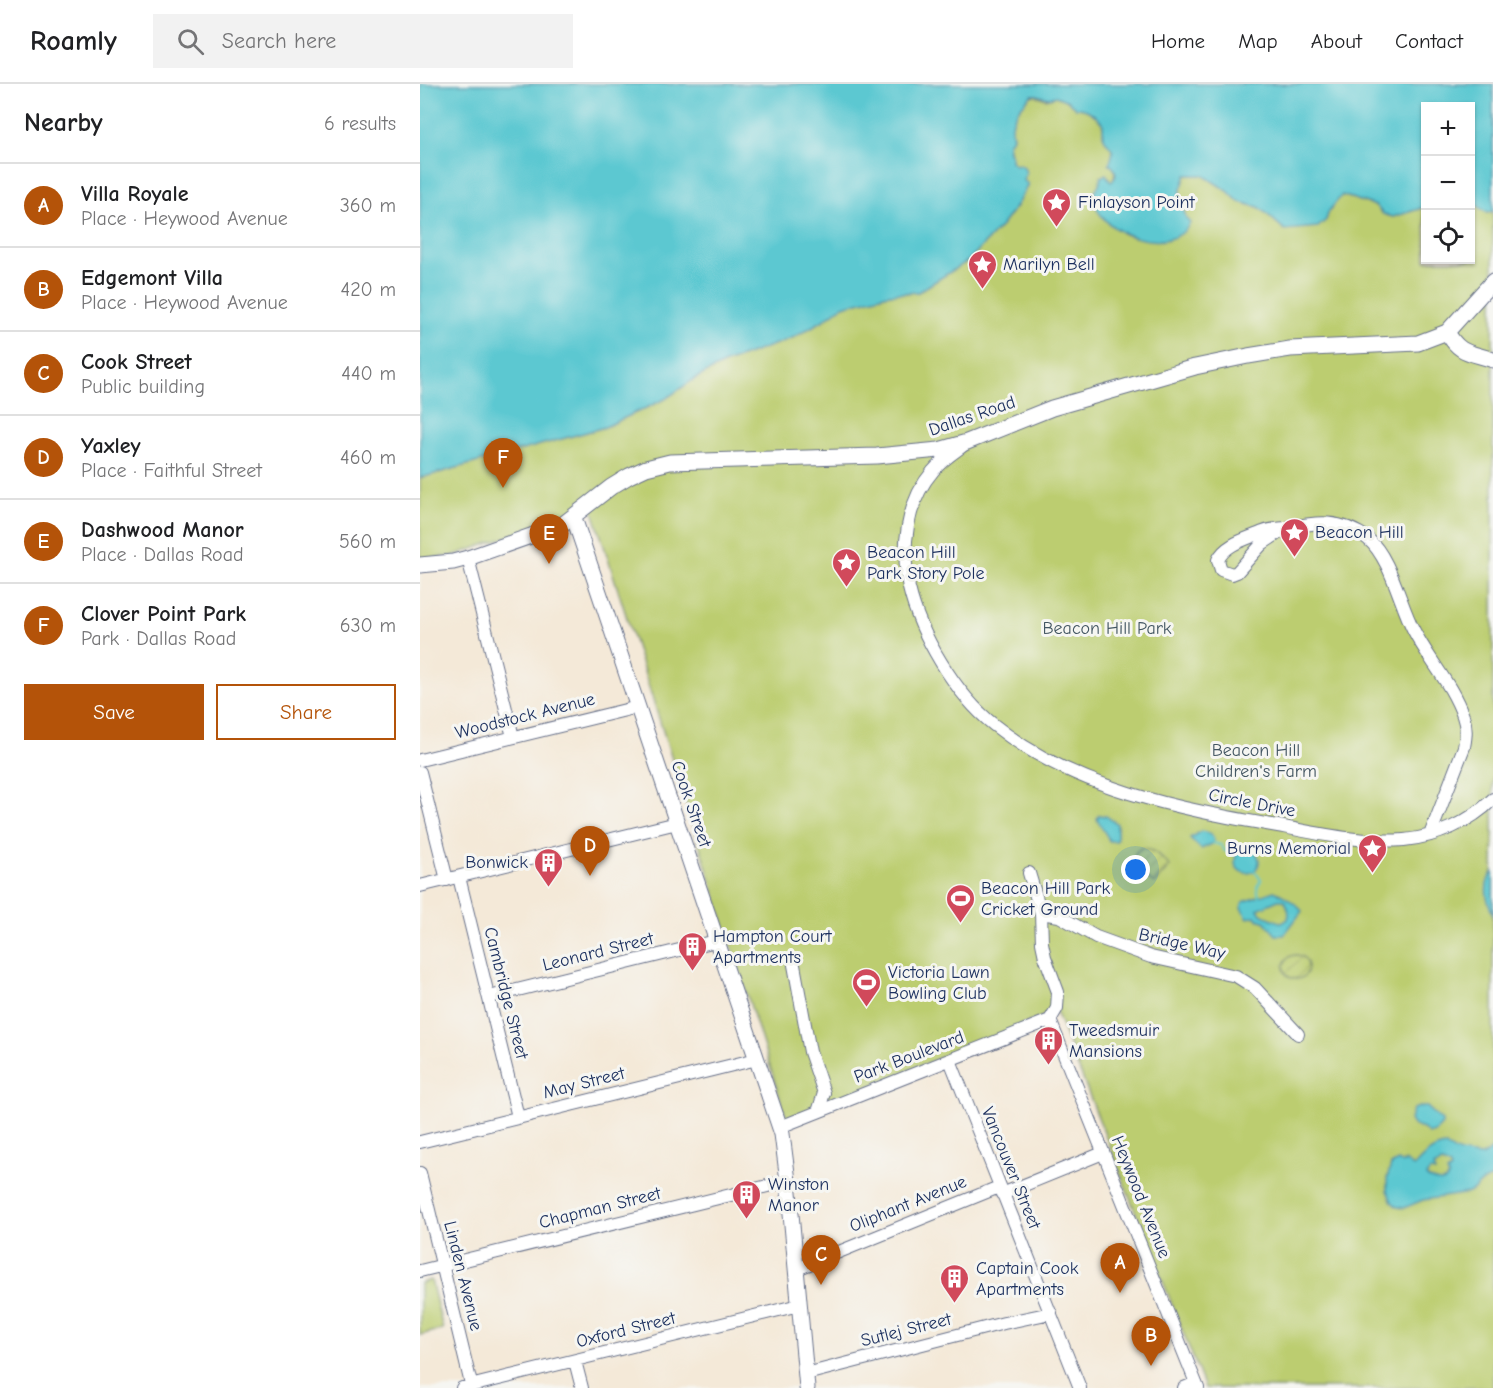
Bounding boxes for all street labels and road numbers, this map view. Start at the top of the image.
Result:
street label: Dallas Road [926,391,1018,441]
street label: Woodstock Avenue [453,688,597,744]
street label: Cook Street [666,758,716,851]
street label: Circle Drive [1207,784,1297,822]
street label: Bridge Way [1137,924,1228,964]
street label: Cambridge Street [479,925,533,1062]
street label: Leonard Street [540,928,657,976]
street label: Park Boulevard [851,1026,967,1088]
street label: May Street [541,1063,628,1103]
street label: Vancouver Street [977,1104,1045,1233]
street label: Heywood Avenue [1107,1133,1175,1261]
street label: Oliphant Avenue [847,1171,969,1237]
street label: Chapman Street [537,1183,664,1233]
street label: Linden Avenue [439,1219,487,1333]
street label: Oxford Street [574,1307,679,1352]
street label: Sutlej Street [859,1308,954,1351]

